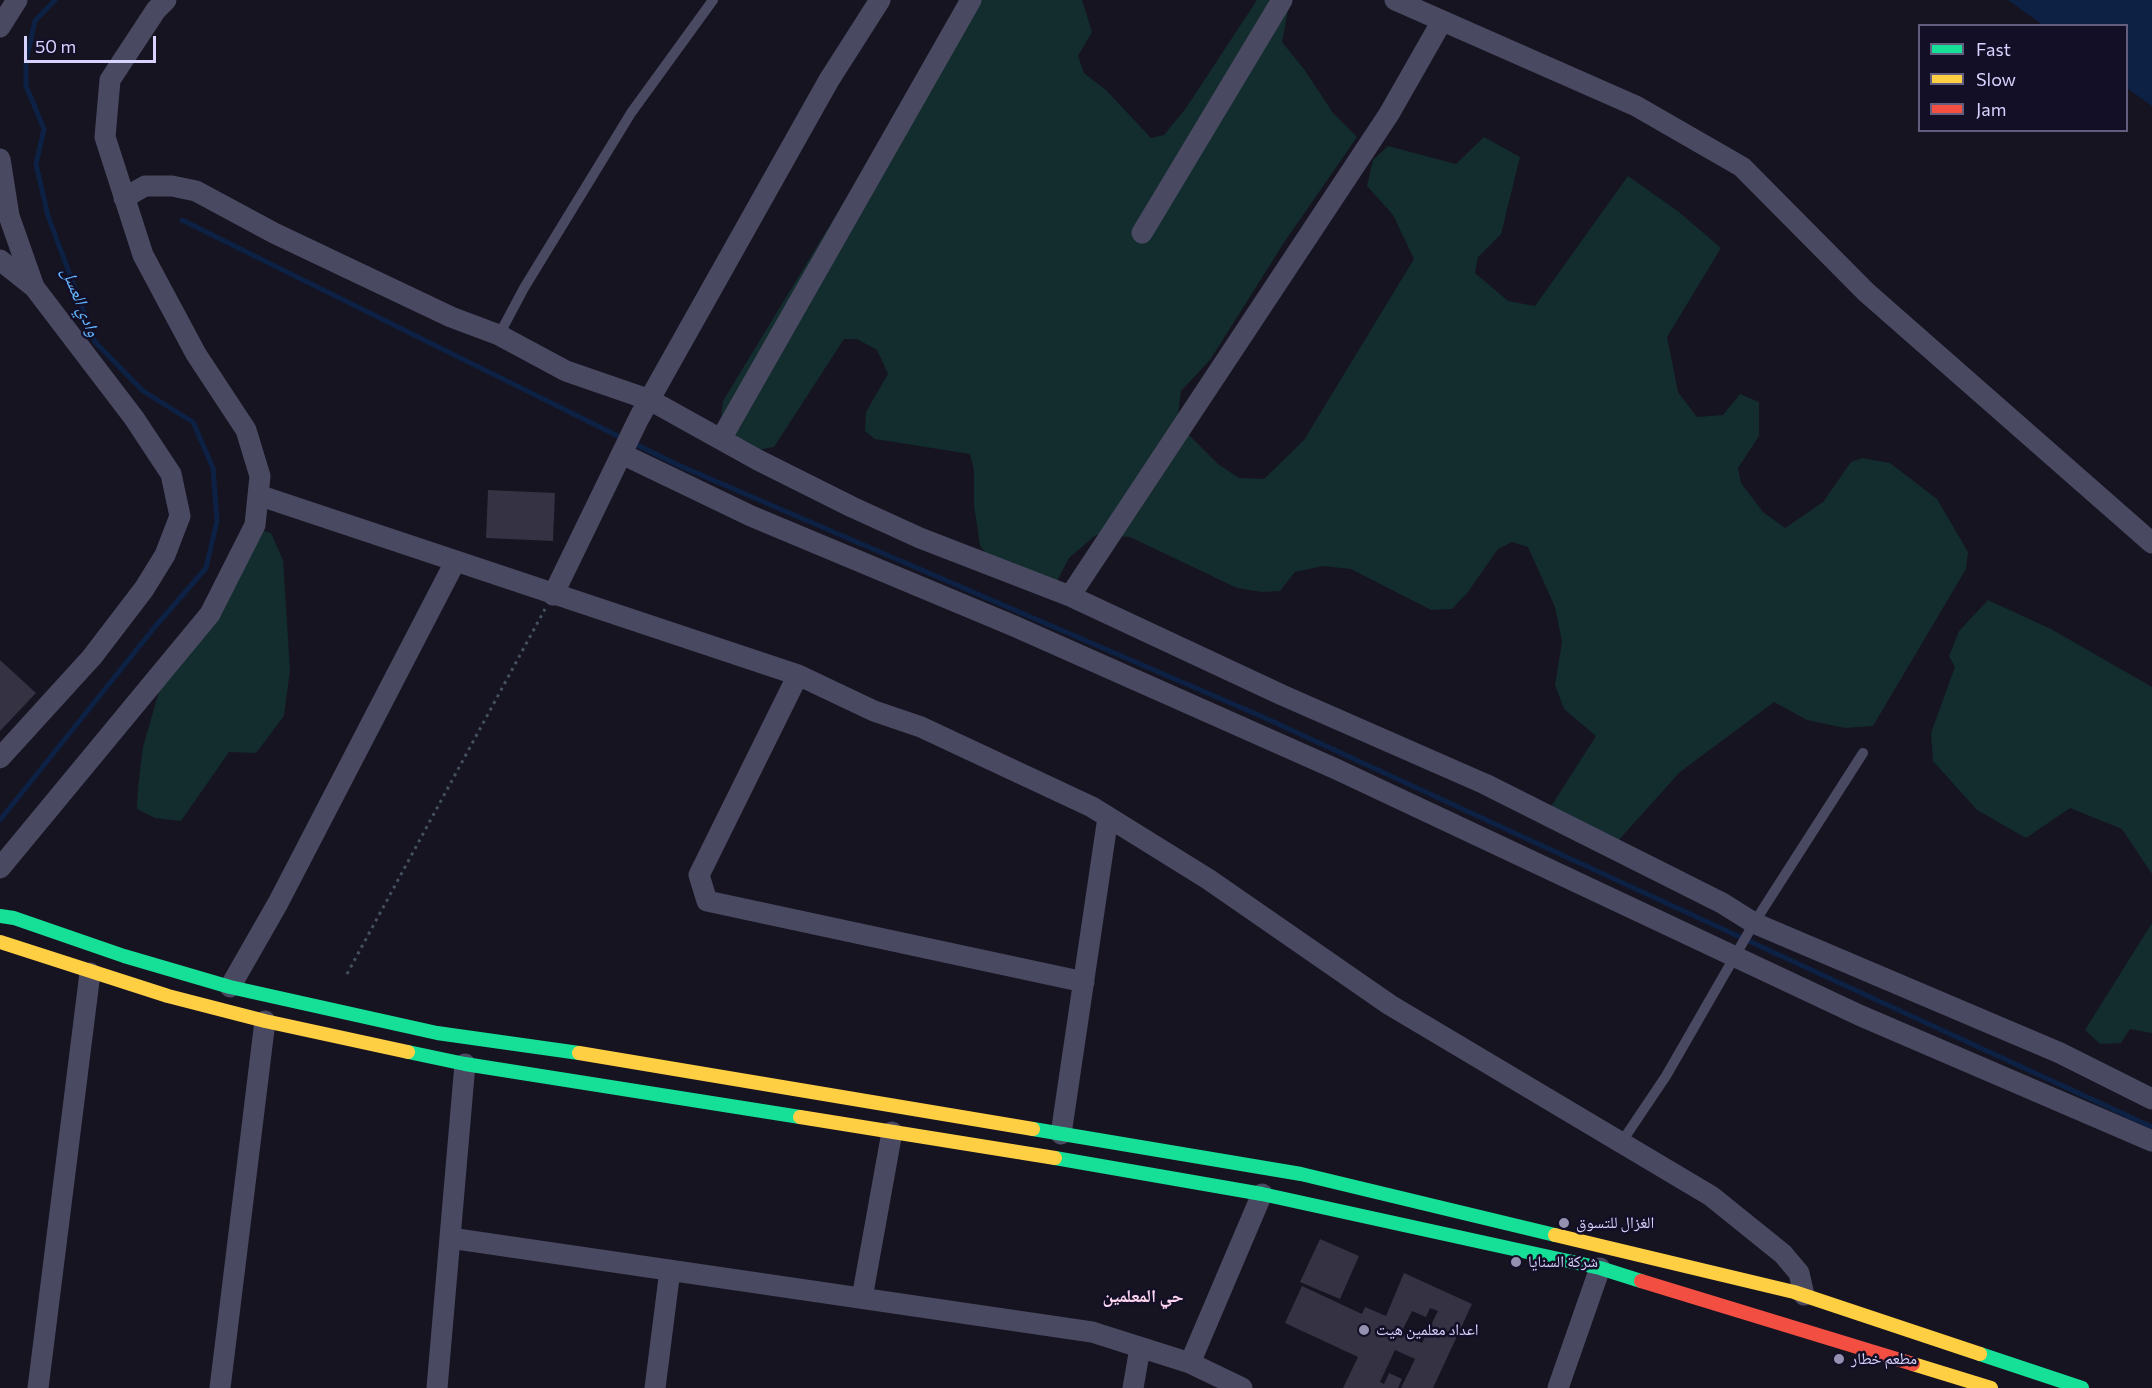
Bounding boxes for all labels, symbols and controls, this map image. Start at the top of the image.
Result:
scale bar [27,24,159,62]
legend [1918,24,2128,132]
text: 50 m [35,35,76,57]
text: Fast [1976,38,2011,60]
text: Slow [1976,68,2016,90]
text: Jam [1976,98,2006,120]
water label: وادي العسل [57,264,105,340]
place label: الغزال للتسوق [1576,1213,1654,1233]
marker: الغزال للتسوق [1557,1216,1571,1230]
place label: شركة السنايا [1528,1252,1598,1272]
marker: شركة السنايا [1509,1255,1523,1269]
district label: حي المعلمين [1102,1285,1184,1307]
place label: اعداد معلمين هيت [1376,1320,1479,1340]
marker: اعداد معلمين هيت [1357,1323,1371,1337]
place label: مطعم خطار [1851,1349,1917,1369]
marker: مطعم خطار [1832,1352,1846,1366]

